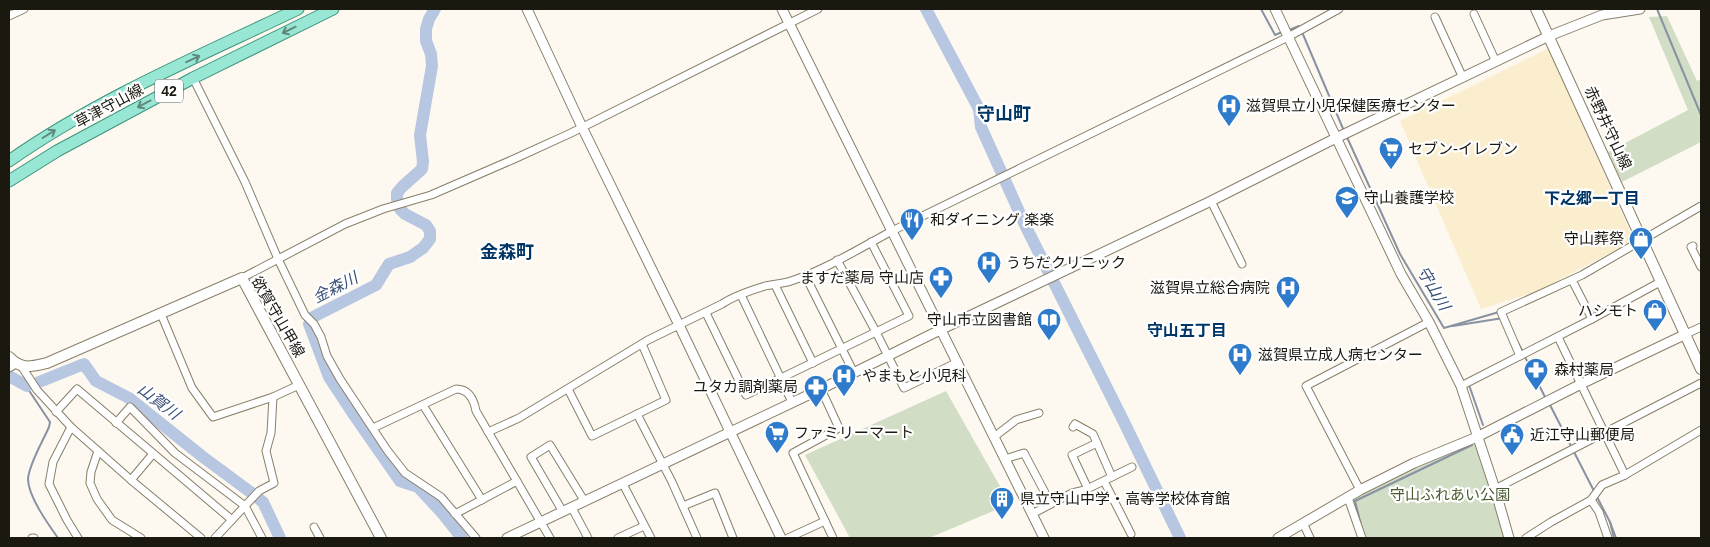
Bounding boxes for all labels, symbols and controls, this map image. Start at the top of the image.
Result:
one-way arrow [282,26,297,35]
one-way arrow [186,54,201,64]
street label: 草津守山線 [72,80,146,131]
road number: 42 [155,80,183,102]
street label: 赤野井守山線 [1582,83,1635,172]
hospital icon: 滋賀県立小児保健医療センター [1216,93,1242,127]
place label: 滋賀県立小児保健医療センター [1246,97,1456,114]
one-way arrow [137,99,152,109]
district label: 守山町 [977,104,1031,124]
one-way arrow [42,128,56,138]
supermarket icon: セブン-イレブン [1378,136,1404,170]
place label: セブン-イレブン [1408,140,1518,157]
school or university icon: 守山養護学校 [1334,185,1360,219]
place label: 守山養護学校 [1364,189,1454,206]
district label: 下之郷一丁目 [1544,190,1640,207]
restaurant icon: 和ダイニング 楽楽 [899,207,925,241]
place label: 和ダイニング 楽楽 [930,211,1054,228]
shop icon: 守山葬祭 [1628,226,1654,260]
place label: 守山葬祭 [1564,230,1624,247]
district label: 金森町 [480,242,534,262]
hospital icon: うちだクリニック [976,250,1002,284]
place label: うちだクリニック [1006,254,1126,271]
water label: 守山川 [1414,263,1454,315]
pharmacy icon: ますだ薬局 守山店 [928,265,954,299]
water label: 金森川 [310,268,362,306]
place label: ますだ薬局 守山店 [800,269,924,286]
street label: 欲賀守山甲線 [249,274,308,360]
hospital icon: 滋賀県立総合病院 [1275,275,1301,309]
place label: 滋賀県立総合病院 [1150,279,1270,296]
shop icon: ハシモト [1642,298,1668,332]
place label: ハシモト [1578,302,1638,319]
library icon: 守山市立図書館 [1036,307,1062,341]
place label: 守山市立図書館 [927,311,1032,328]
district label: 守山五丁目 [1147,322,1227,339]
hospital icon: 滋賀県立成人病センター [1227,342,1253,376]
place label: 滋賀県立成人病センター [1258,346,1423,363]
pharmacy icon: 森村薬局 [1523,357,1549,391]
place label: 森村薬局 [1554,361,1614,378]
hospital icon: やまもと小児科 [831,363,857,397]
place label: やまもと小児科 [862,367,967,384]
pharmacy icon: ユタカ調剤薬局 [803,374,829,408]
place label: ユタカ調剤薬局 [693,378,798,395]
water label: 山賀川 [134,380,185,424]
supermarket icon: ファミリーマート [764,420,790,454]
public building icon: 近江守山郵便局 [1499,422,1525,456]
place label: ファミリーマート [794,424,914,441]
place label: 近江守山郵便局 [1530,426,1635,443]
building icon: 県立守山中学・高等学校体育館 [989,486,1015,520]
park label: 守山ふれあい公園 [1390,486,1510,503]
place label: 県立守山中学・高等学校体育館 [1020,490,1230,507]

